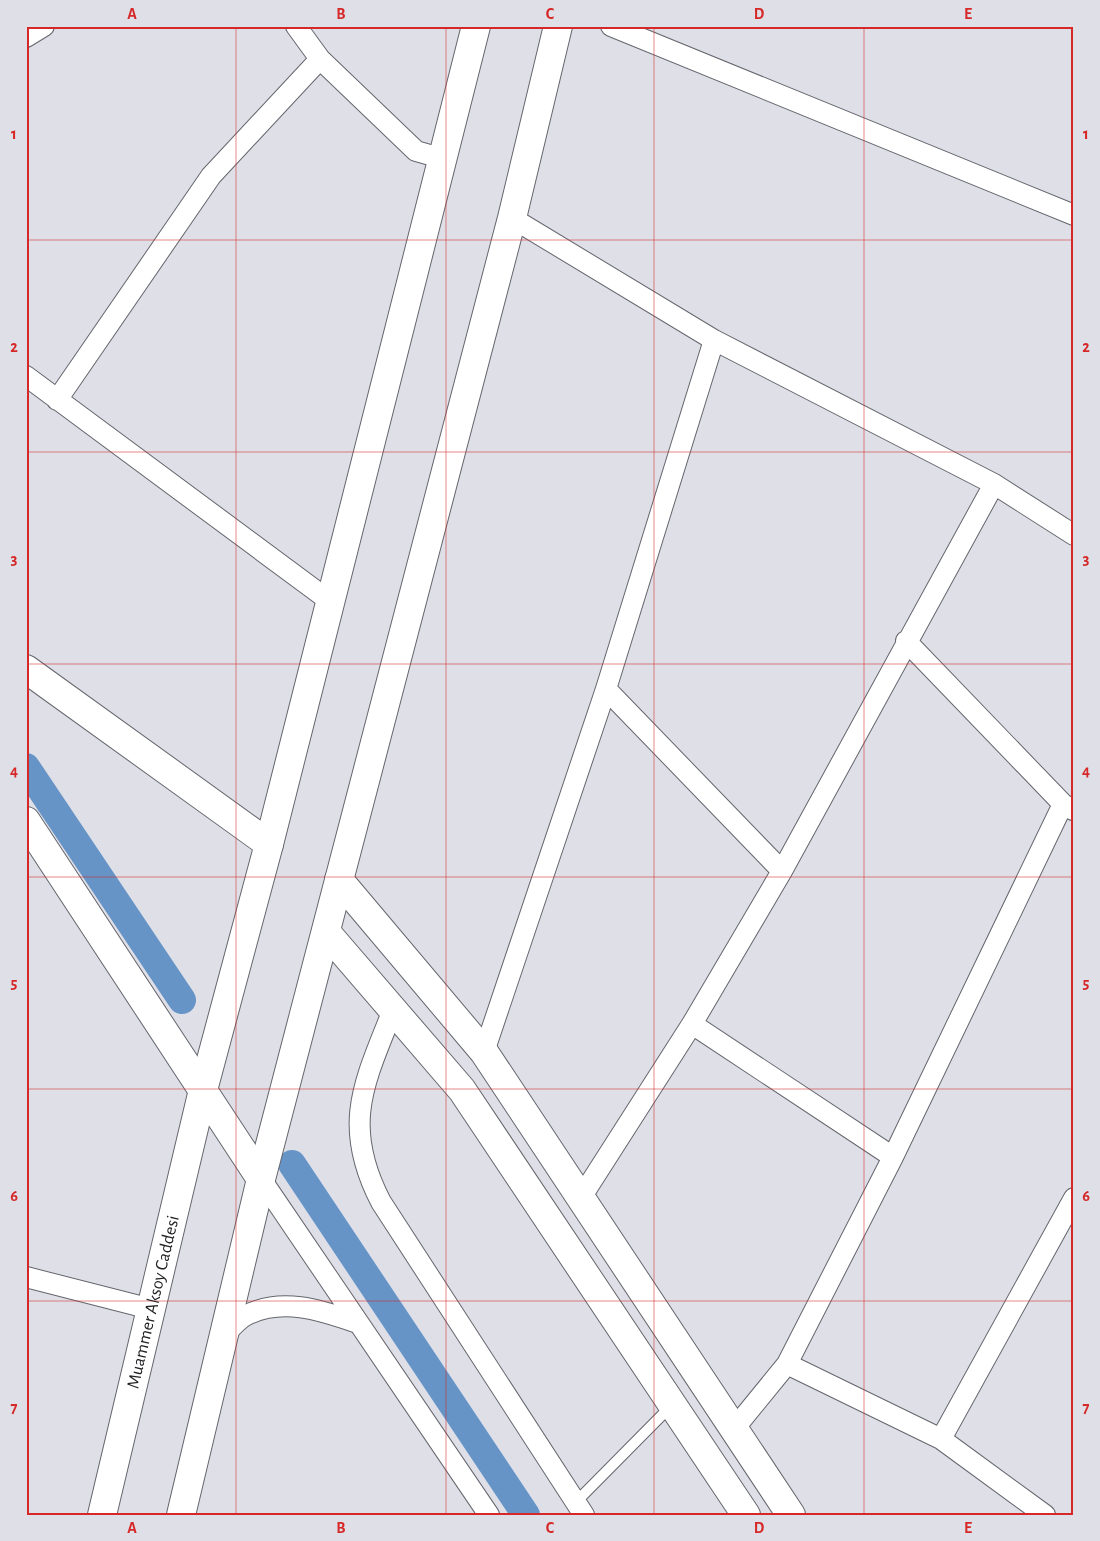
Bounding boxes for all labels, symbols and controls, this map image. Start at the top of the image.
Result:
text: A [127,6,137,22]
text: B [336,6,346,22]
text: C [546,6,555,22]
text: D [754,6,765,22]
text: E [964,6,972,22]
text: 1 [11,126,17,142]
text: 1 [1083,126,1089,142]
text: 2 [10,339,18,355]
text: 2 [1082,339,1090,355]
text: 3 [11,551,18,567]
text: 3 [1083,551,1090,567]
text: 4 [10,763,18,779]
text: 4 [1082,763,1090,779]
text: 5 [11,975,18,991]
text: 5 [1083,975,1090,991]
text: 6 [10,1188,18,1204]
text: 6 [1082,1188,1090,1204]
street label: Muammer Aksoy Caddesi [124,1214,183,1390]
text: 7 [11,1400,18,1416]
text: 7 [1083,1400,1090,1416]
text: A [127,1520,137,1536]
text: B [336,1520,346,1536]
text: C [546,1520,555,1536]
text: D [754,1520,765,1536]
text: E [964,1520,972,1536]

